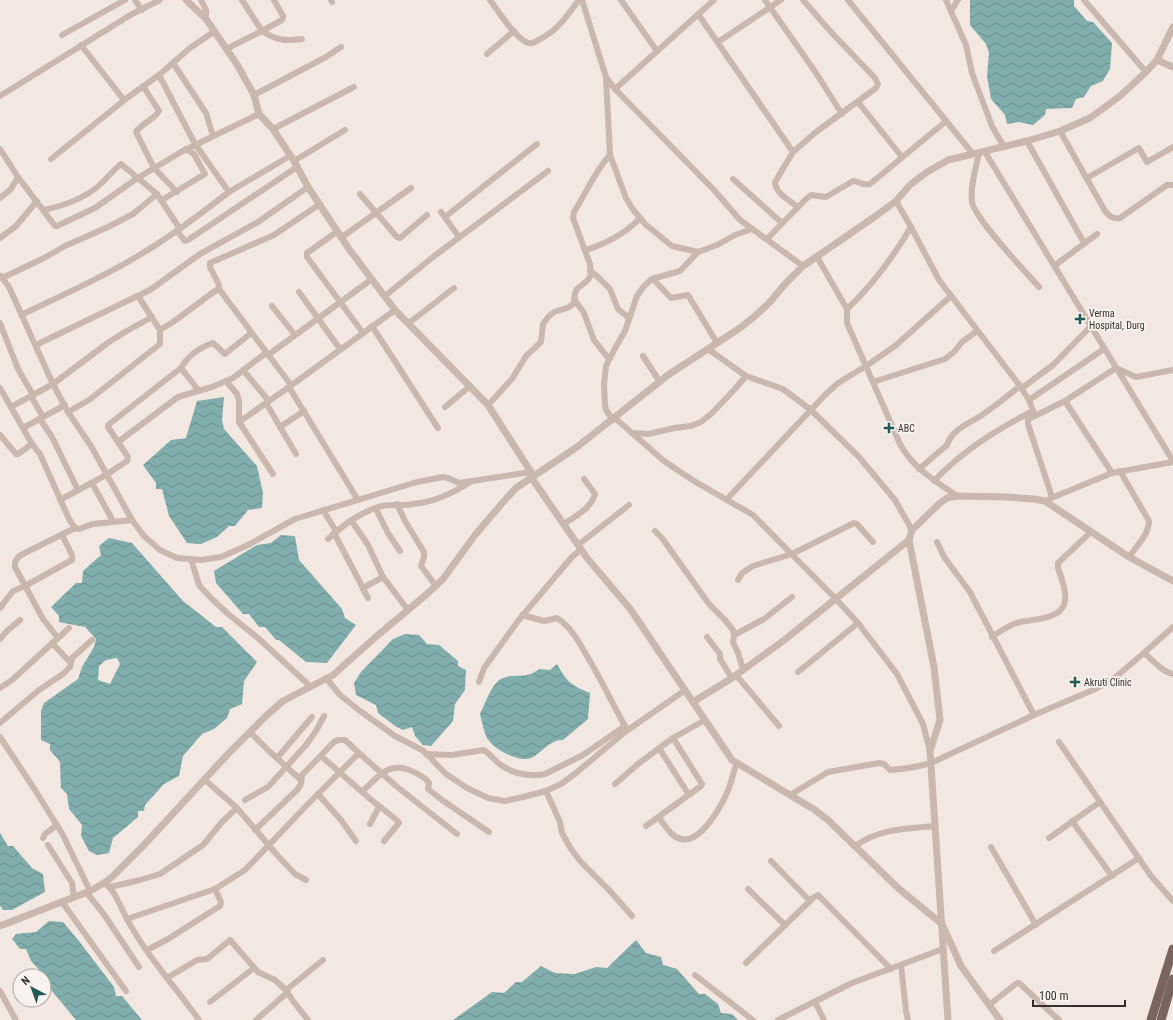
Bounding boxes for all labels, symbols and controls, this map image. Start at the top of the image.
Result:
place label: Verma Hospital, Durg [1089,308,1145,331]
marker: Verma Hospital, Durg [1074,313,1086,325]
marker: ABC [883,422,895,434]
place label: ABC [898,423,915,434]
marker: Akruti Clinic [1069,676,1081,688]
place label: Akruti Clinic [1084,677,1132,688]
north arrow [12,968,52,1008]
text: N [19,974,33,988]
scale bar [1033,982,1125,1008]
text: 100 m [1039,989,1069,1003]

